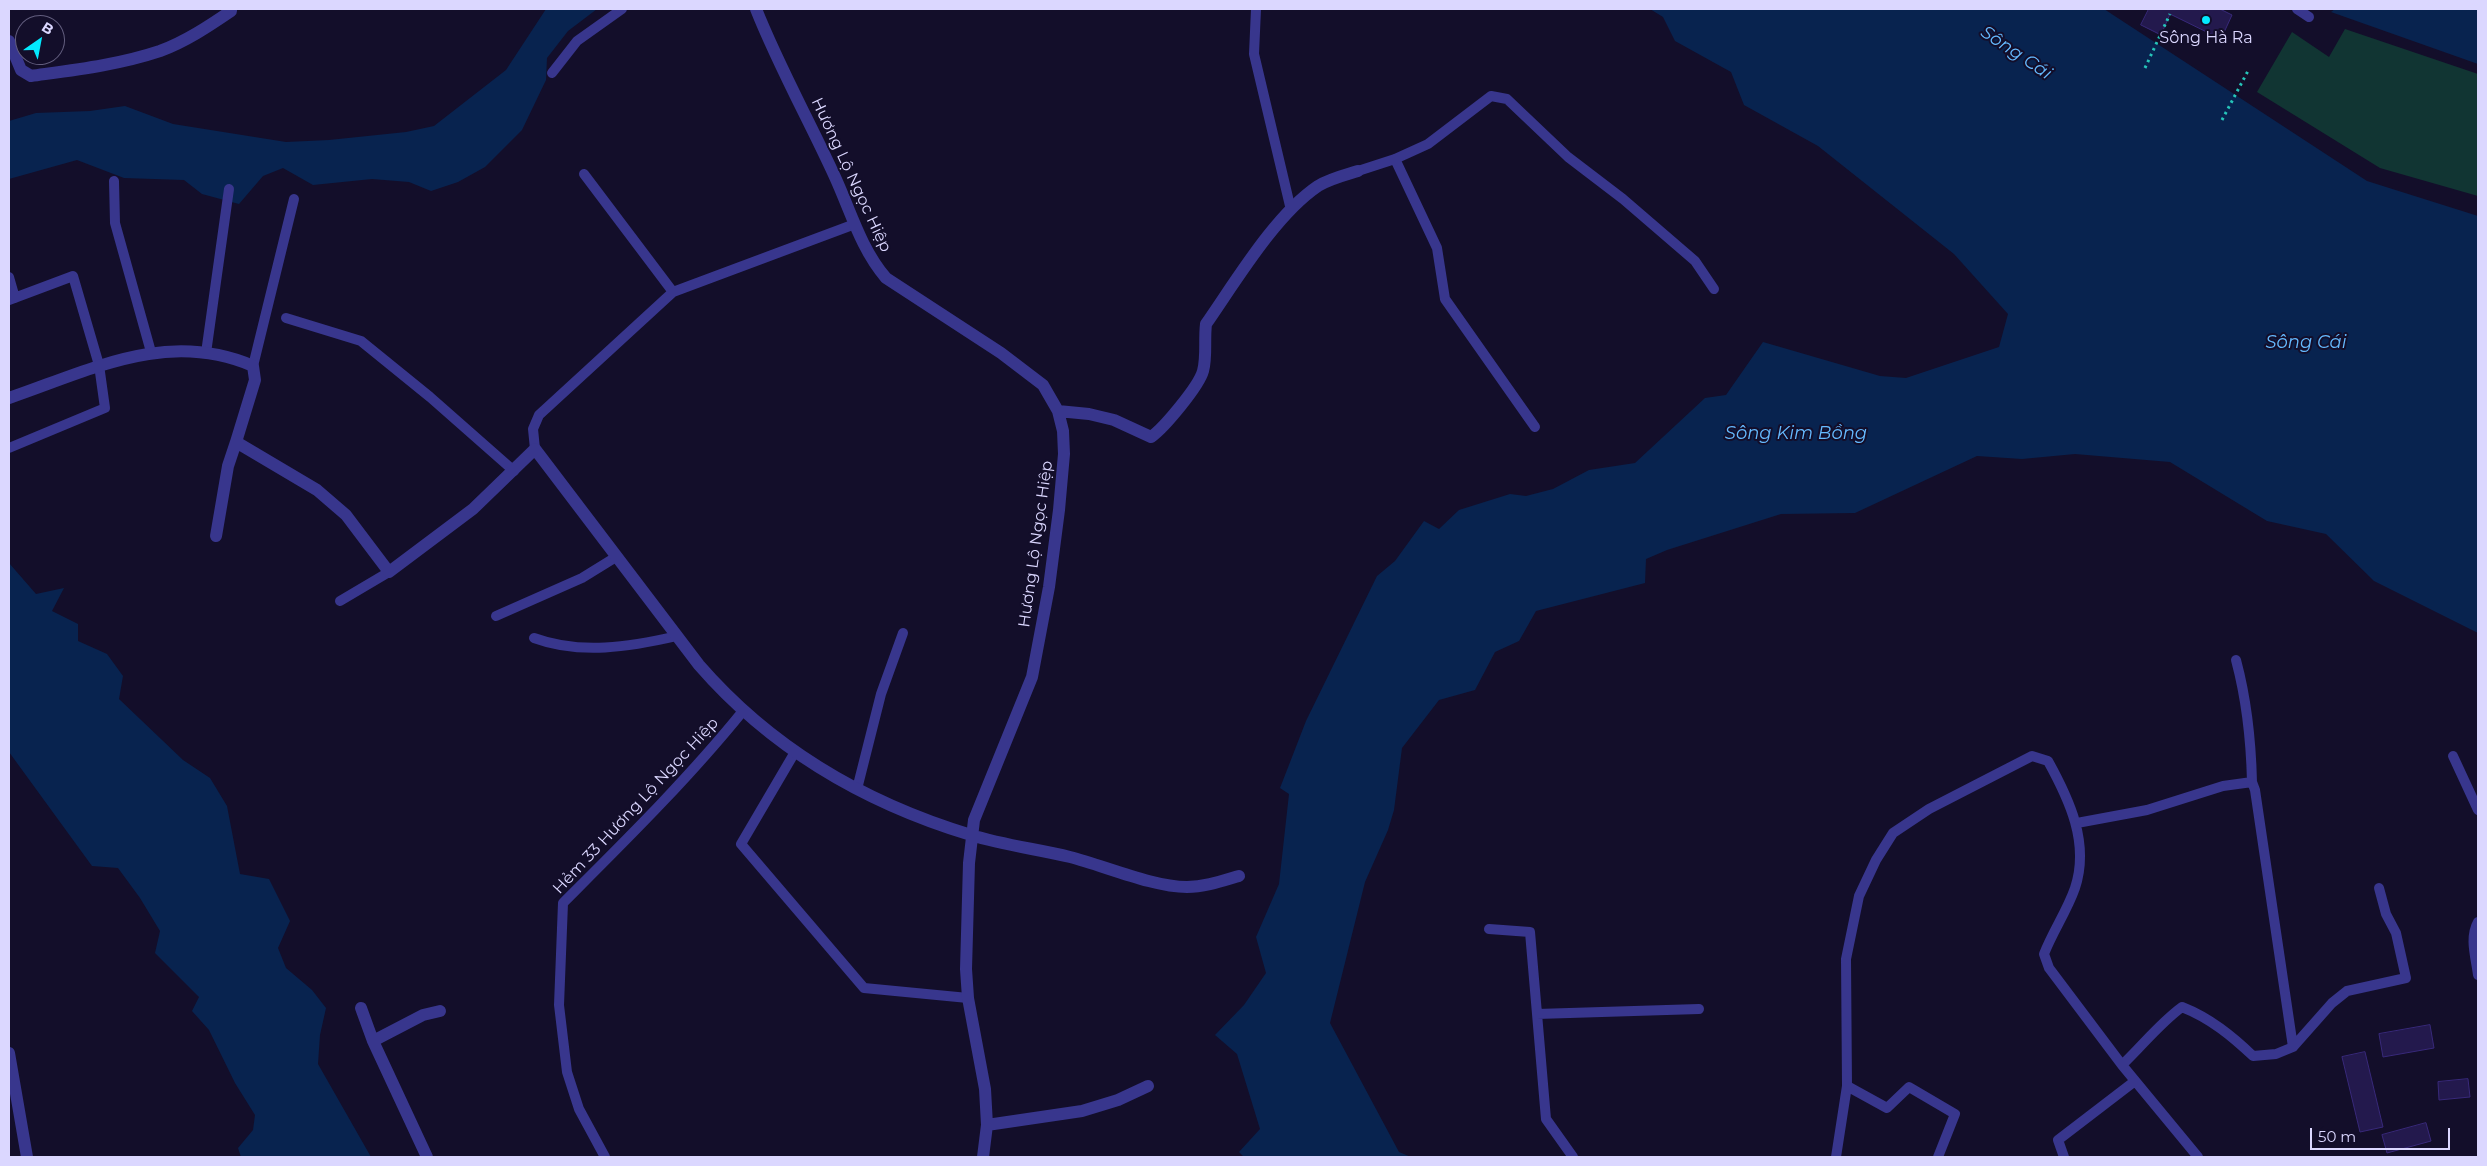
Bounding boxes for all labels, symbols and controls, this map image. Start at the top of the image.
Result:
marker: Sông Hà Ra [2200,14,2212,26]
north arrow [15,15,65,65]
text: B [38,18,57,39]
water label: Sông Cái [1976,21,2056,85]
place label: Sông Hà Ra [2159,28,2253,48]
street label: Hương Lộ Ngọc Hiệp [807,95,895,255]
water label: Sông Cái [2265,332,2347,354]
water label: Sông Kim Bồng [1725,423,1867,445]
street label: Hương Lộ Ngọc Hiệp [1015,459,1057,629]
street label: Hẻm 33 Hương Lộ Ngọc Hiệp [549,714,723,898]
scale bar [2312,1118,2452,1150]
text: 50 m [2318,1127,2356,1146]

